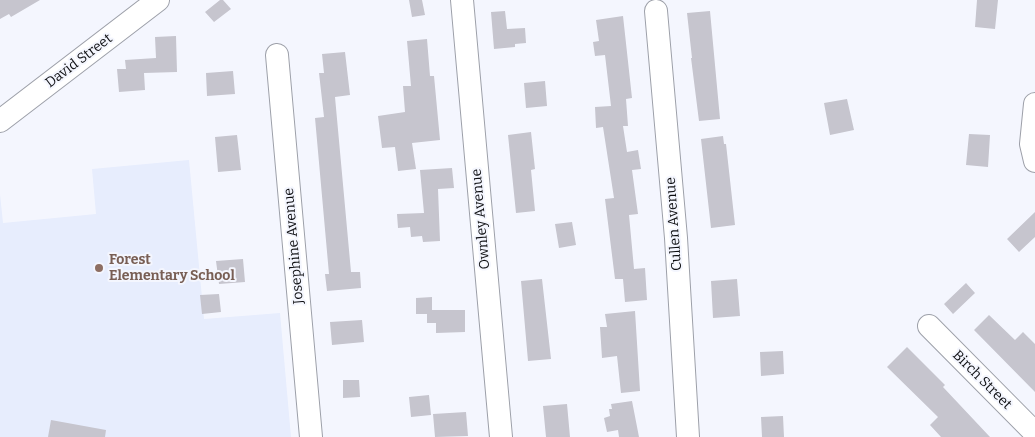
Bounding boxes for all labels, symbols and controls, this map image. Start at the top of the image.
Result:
street label: David Street [42,30,116,92]
street label: Ownley Avenue [468,168,494,270]
street label: Cullen Avenue [662,177,686,271]
street label: Josephine Avenue [281,187,307,305]
place label: Forest Elementary School [109,252,235,284]
marker: Forest Elementary School [93,262,105,274]
street label: Birch Street [949,347,1015,413]

